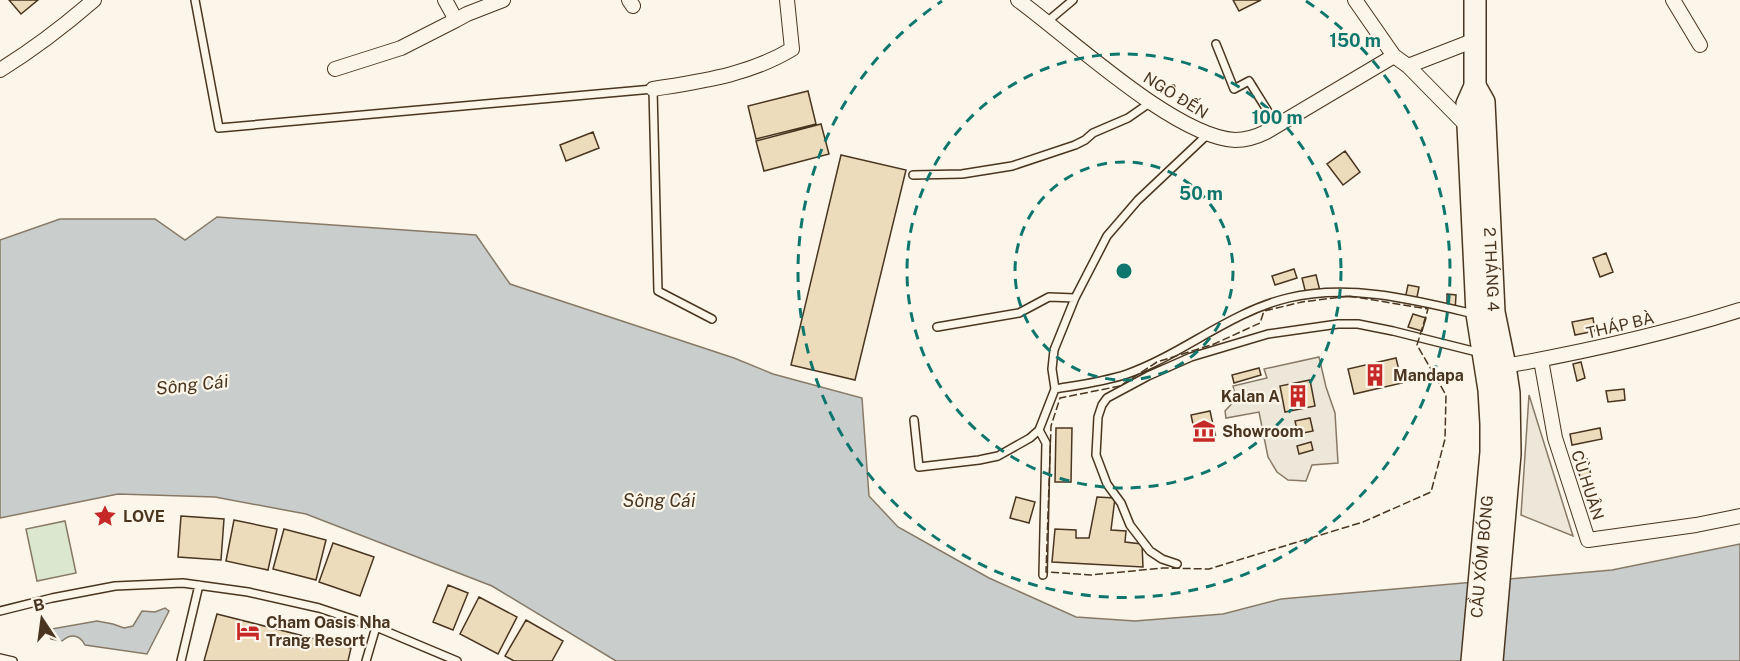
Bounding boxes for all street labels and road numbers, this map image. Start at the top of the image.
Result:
street label: NGÔ ĐẾN [1140,66,1213,123]
street label: 2 THÁNG 4 [1480,227,1503,312]
street label: THÁP BÀ [1584,307,1656,343]
street label: CÙ HUÂN [1567,448,1609,522]
street label: CẦU XÓM BÓNG [1466,494,1497,619]

